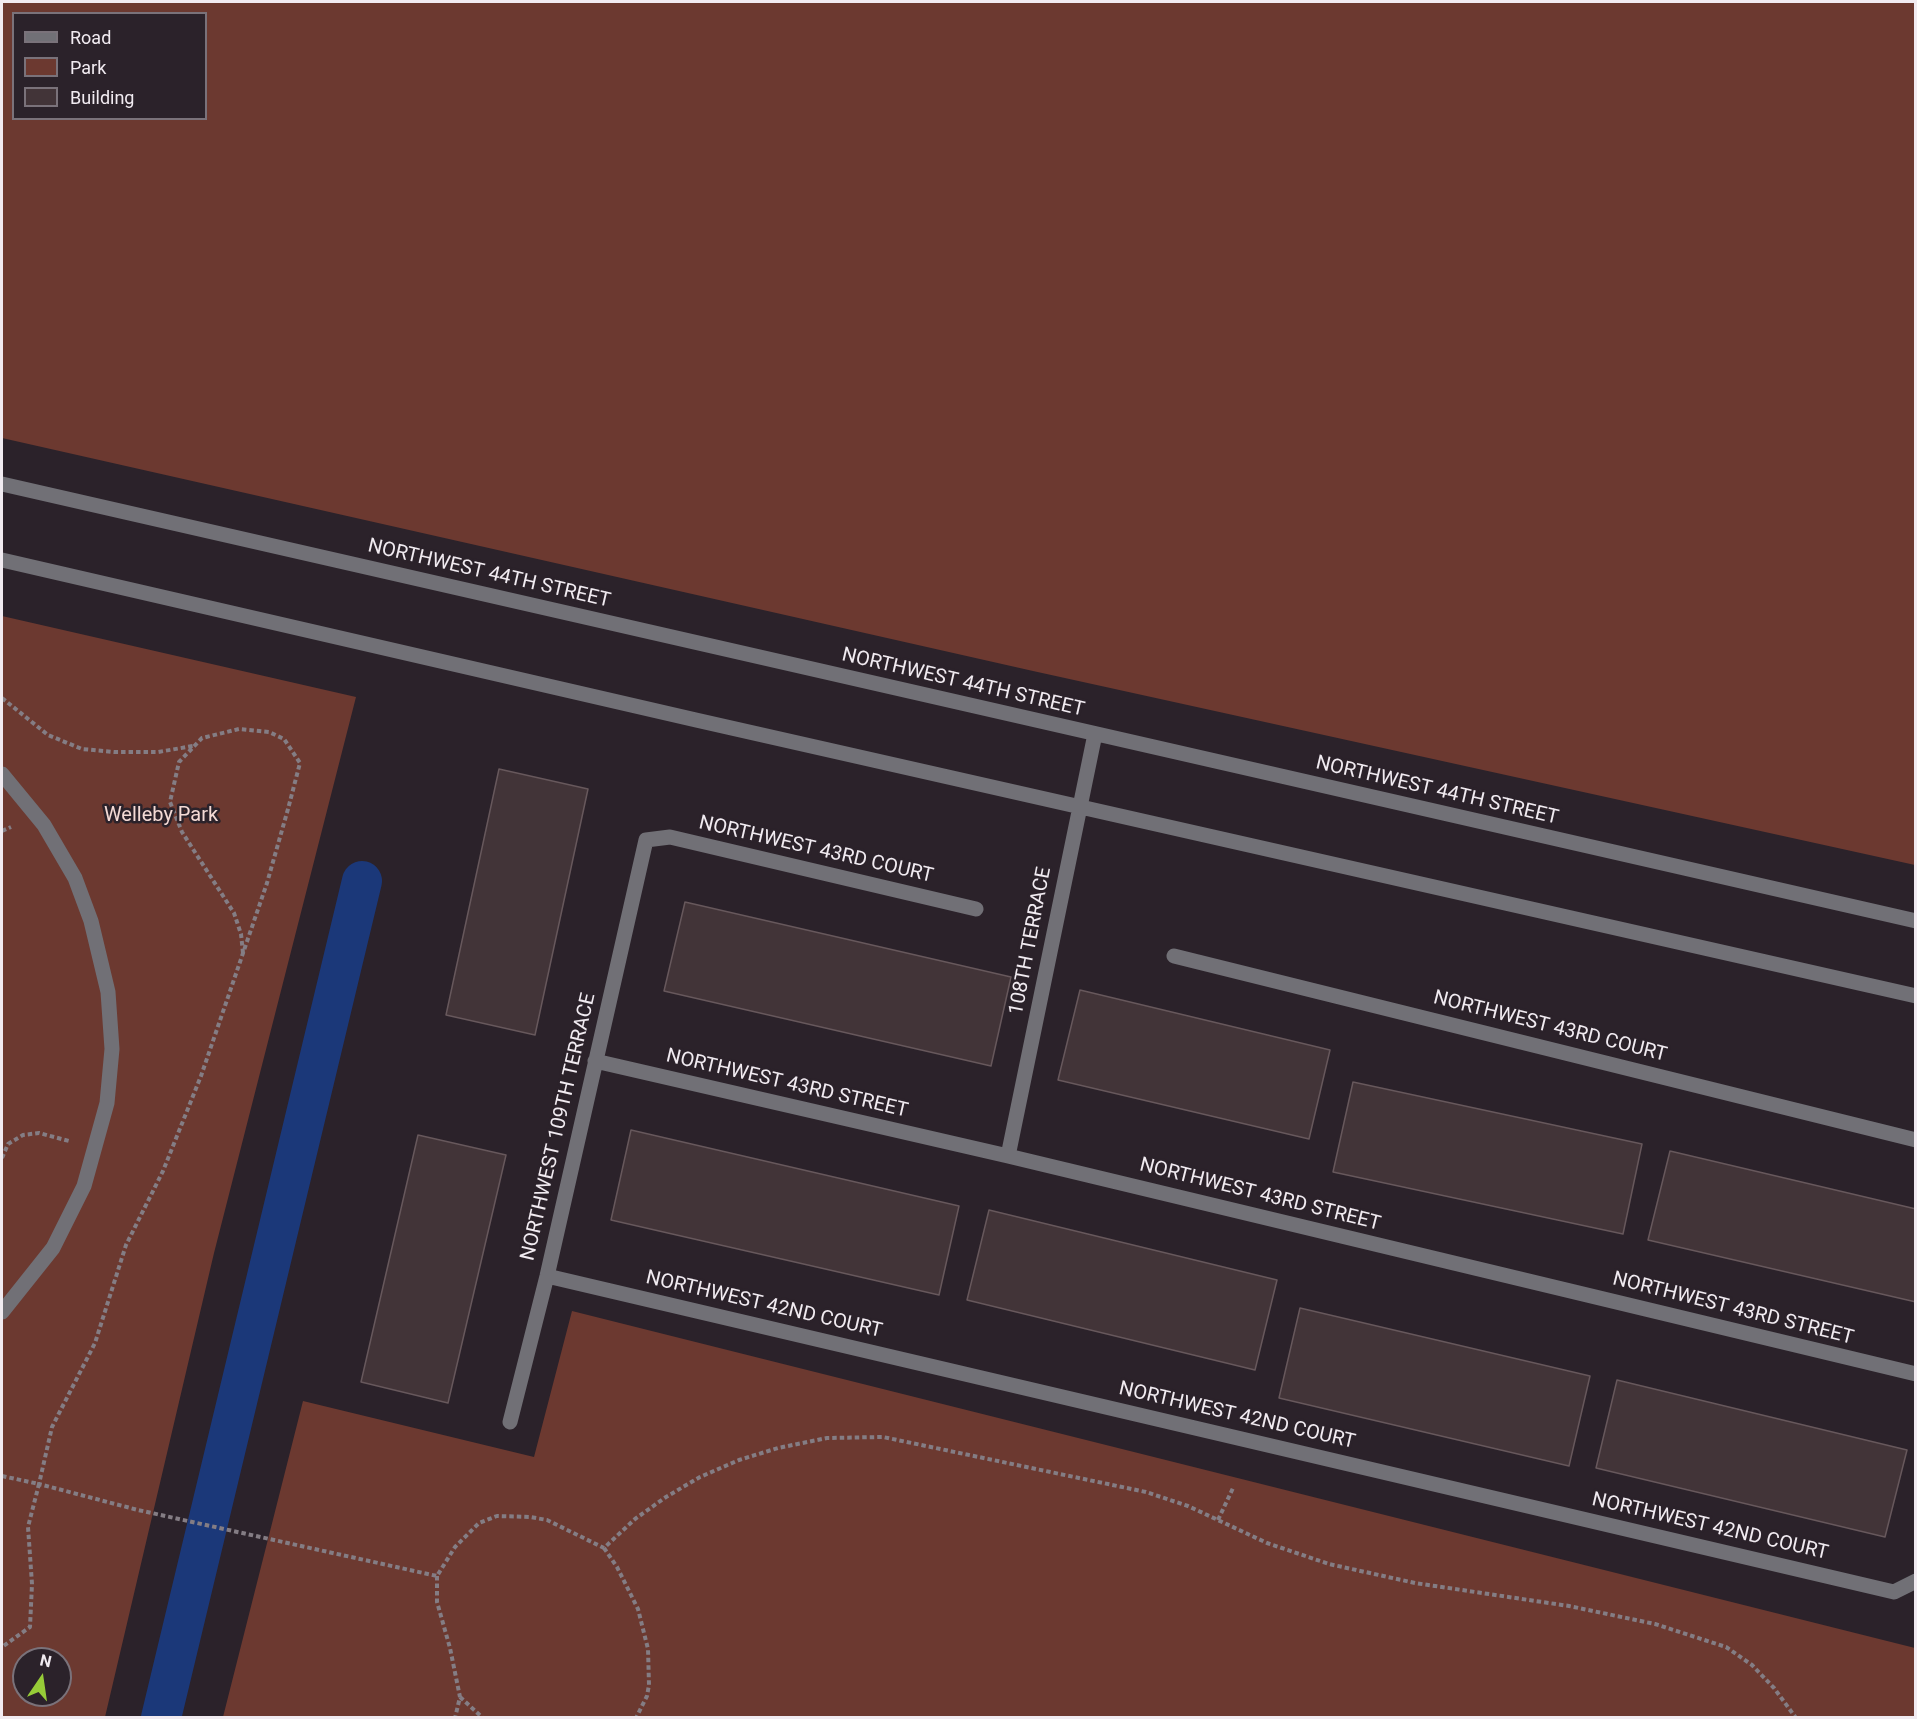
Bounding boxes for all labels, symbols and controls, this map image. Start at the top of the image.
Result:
legend [12,12,207,120]
text: Road [70,27,111,48]
text: Park [70,57,106,78]
text: Building [70,87,134,108]
street label: NORTHWEST 44TH STREET [365,534,613,614]
street label: NORTHWEST 44TH STREET [839,643,1087,723]
street label: NORTHWEST 44TH STREET [1313,751,1561,831]
park label: Welleby Park [104,804,218,828]
street label: NORTHWEST 43RD COURT [696,811,936,889]
street label: 108TH TERRACE [1005,865,1057,1017]
street label: NORTHWEST 43RD COURT [1431,986,1669,1068]
street label: NORTHWEST 109TH TERRACE [517,991,601,1263]
street label: NORTHWEST 43RD STREET [664,1044,910,1124]
street label: NORTHWEST 43RD STREET [1137,1153,1383,1237]
street label: NORTHWEST 42ND COURT [644,1266,884,1344]
street label: NORTHWEST 43RD STREET [1610,1267,1856,1351]
street label: NORTHWEST 42ND COURT [1117,1377,1357,1455]
street label: NORTHWEST 42ND COURT [1590,1488,1830,1566]
north arrow [12,1647,72,1707]
text: N [38,1650,53,1671]

